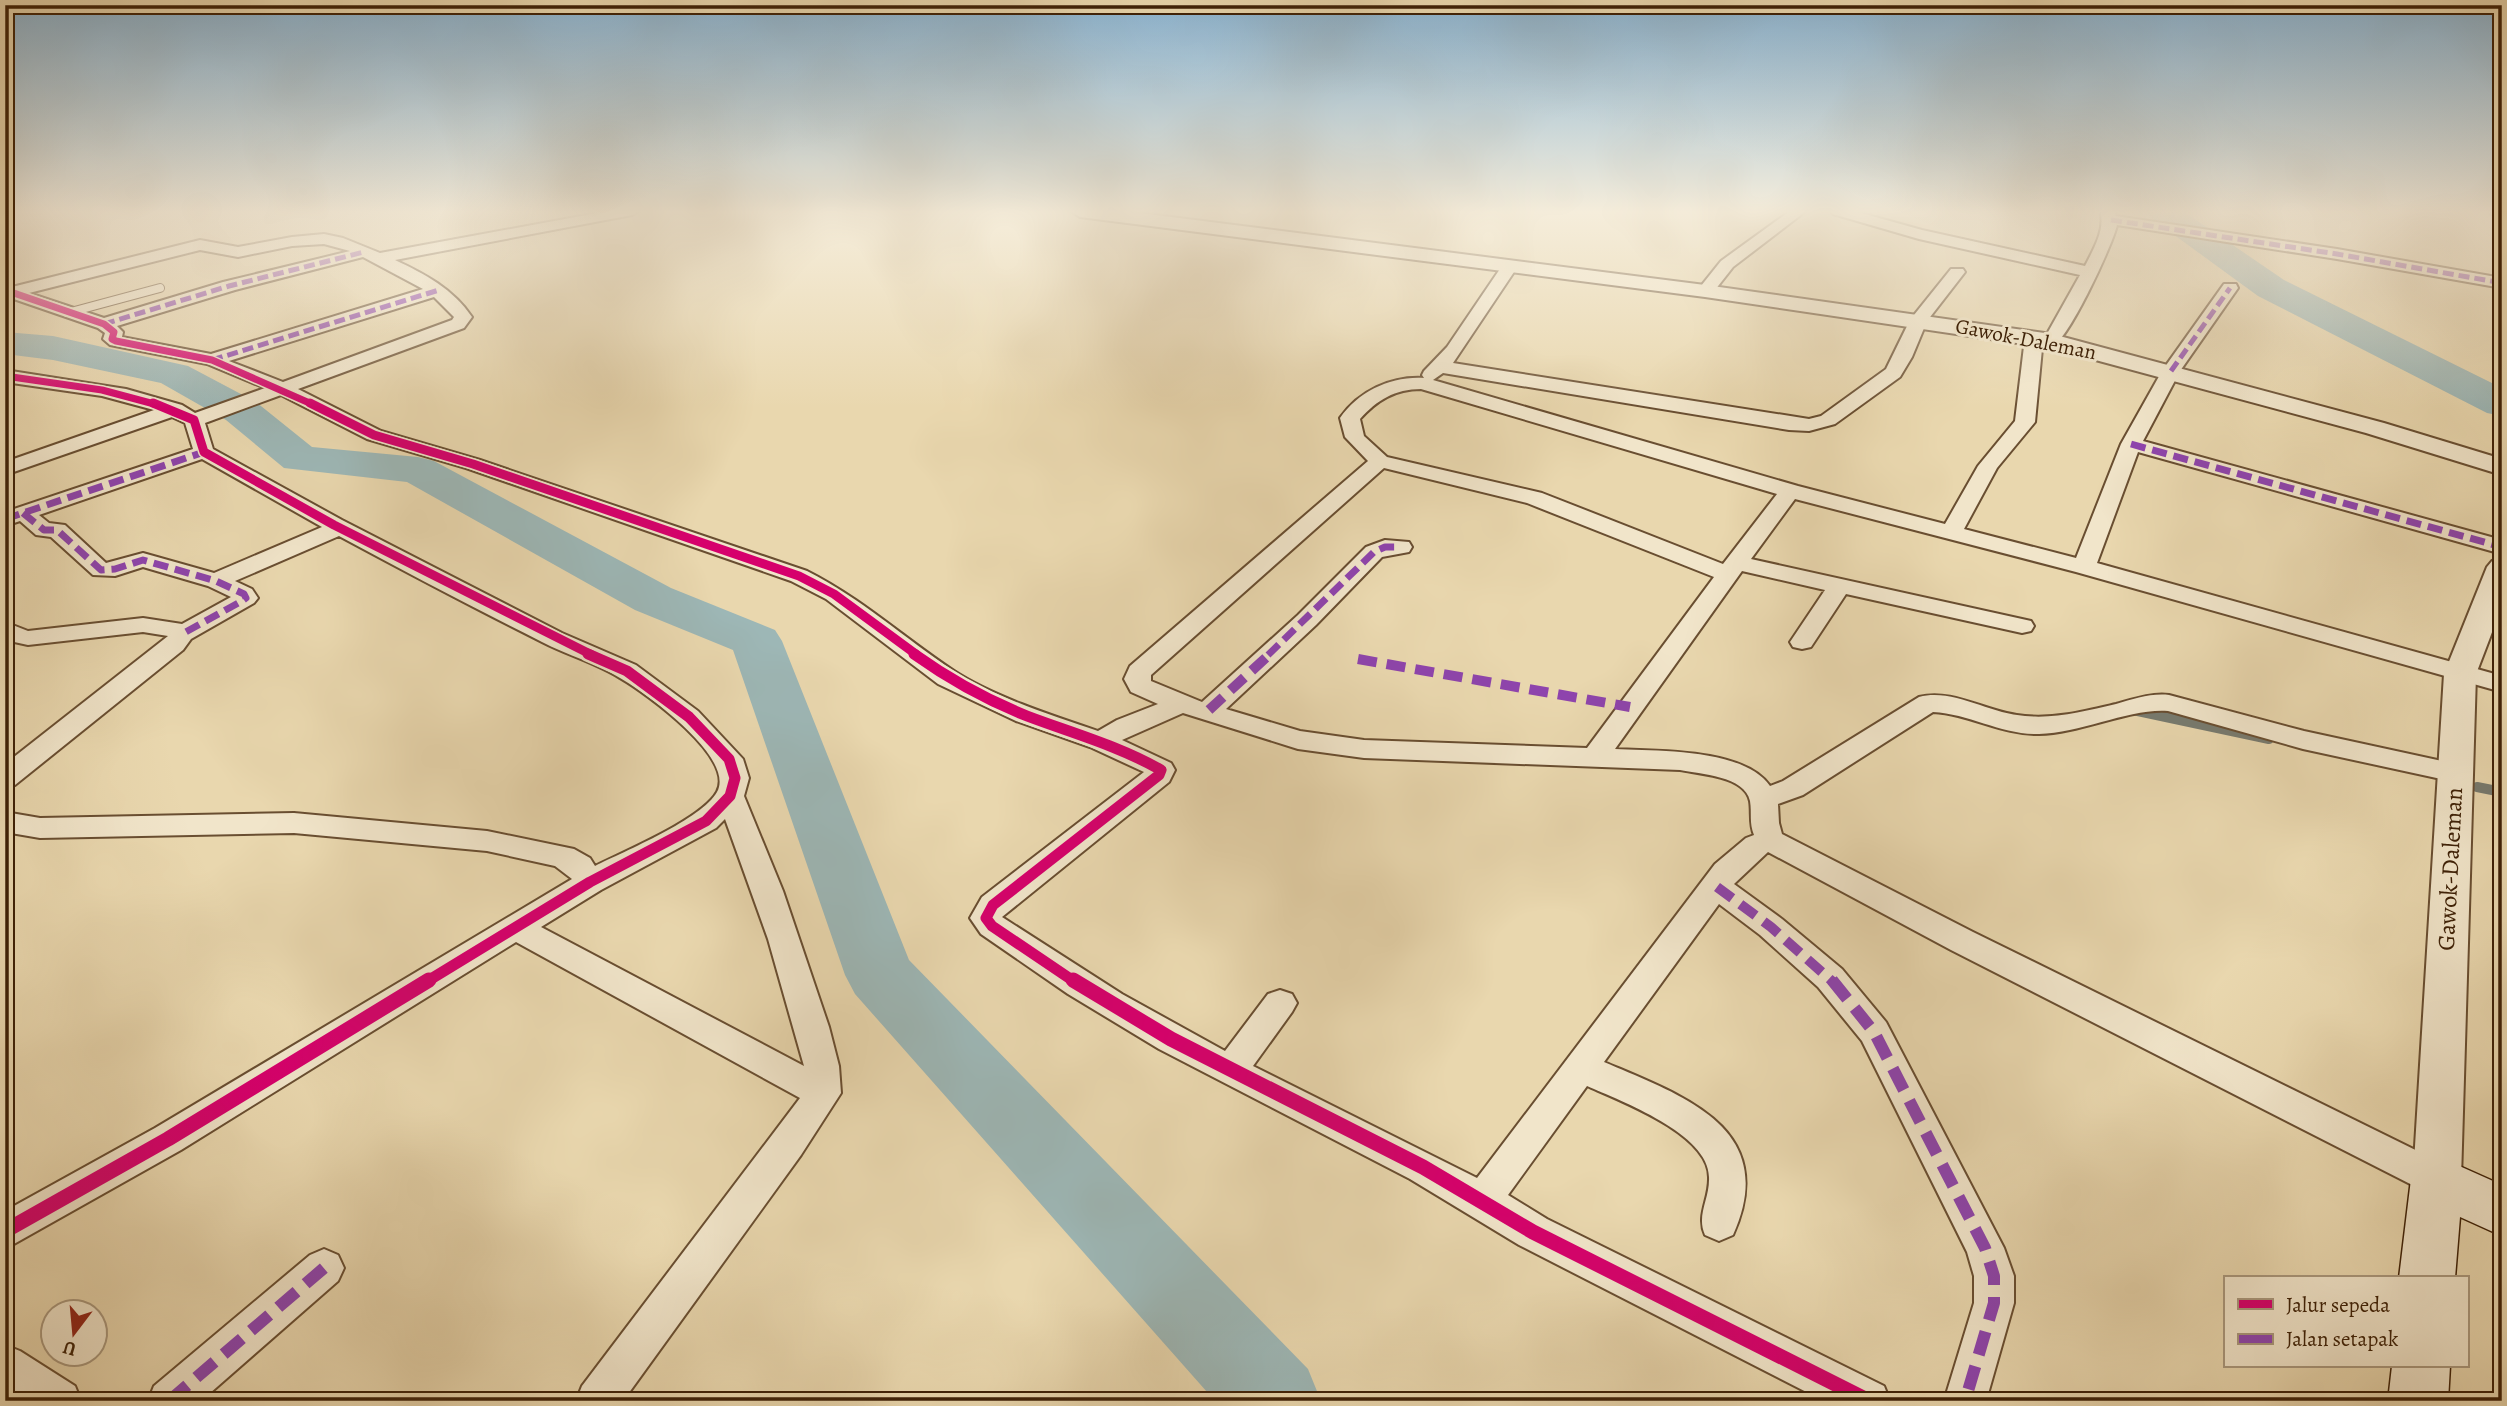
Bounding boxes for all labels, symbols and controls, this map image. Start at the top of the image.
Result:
street label: Gawok-Daleman [1953,312,2099,366]
street label: Gawok-Daleman [2430,786,2470,952]
legend [2224,1276,2468,1368]
text: Jalur sepeda [2286,1291,2390,1319]
north arrow [38,1298,108,1368]
text: Jalan setapak [2286,1325,2399,1353]
text: U [60,1334,79,1363]

